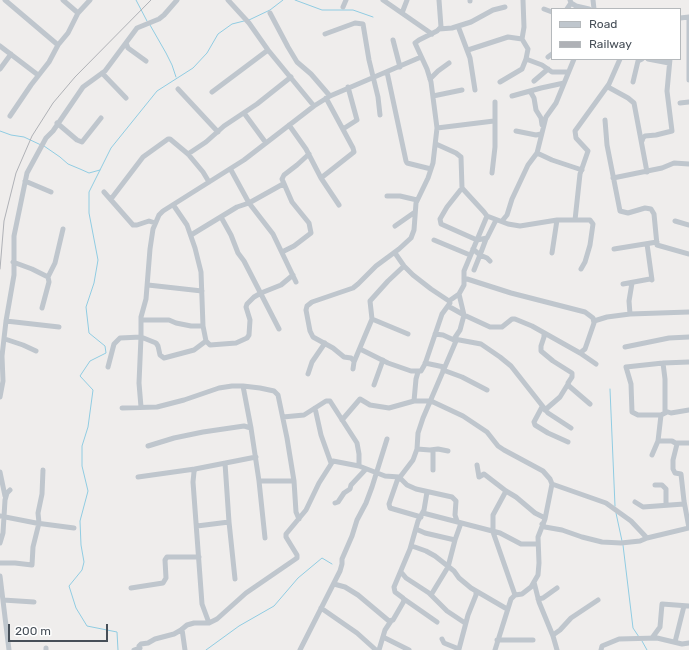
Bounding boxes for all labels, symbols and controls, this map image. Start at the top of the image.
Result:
legend [551,8,681,60]
text: Road [589,17,617,31]
text: Railway [589,37,632,51]
scale bar [10,616,110,642]
text: 200 m [15,624,51,638]

